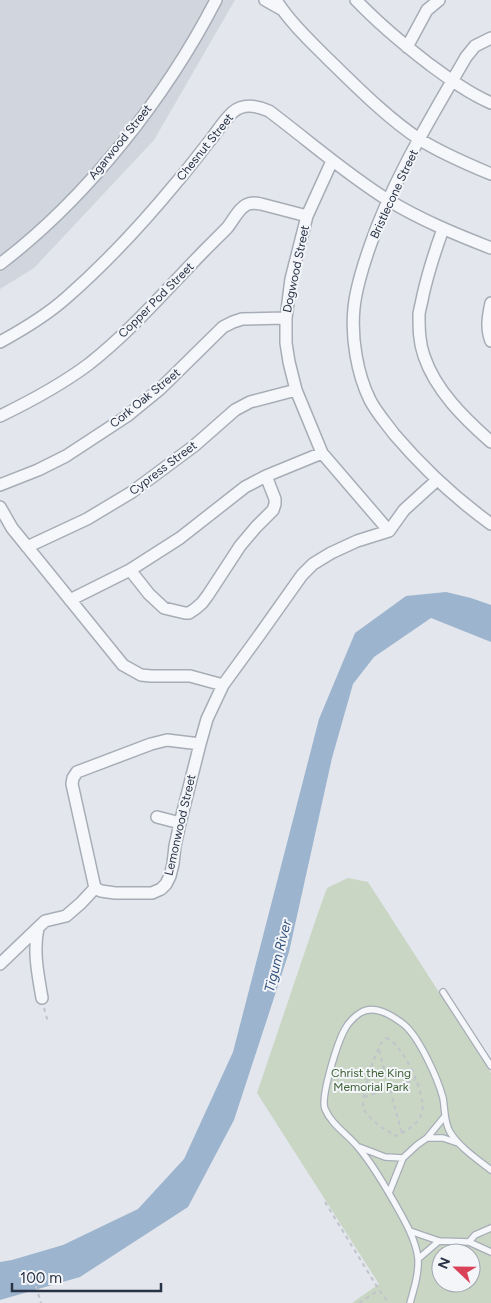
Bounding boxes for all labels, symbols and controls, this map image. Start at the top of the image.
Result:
street label: Agarwood Street [86,101,155,182]
street label: Chesnut Street [174,110,237,183]
street label: Bristlecone Street [367,147,421,241]
street label: Dogwood Street [280,224,312,314]
street label: Copper Pod Street [115,259,197,341]
street label: Cork Oak Street [107,365,183,431]
street label: Cypress Street [127,438,200,498]
street label: Lemonwood Street [162,773,199,877]
water label: Tigum River [261,917,295,994]
park label: Christ the King Memorial Park [331,1066,411,1094]
north arrow [431,1243,481,1293]
text: N [435,1255,454,1272]
scale bar [12,1260,161,1292]
text: 100 m [20,1269,62,1287]

